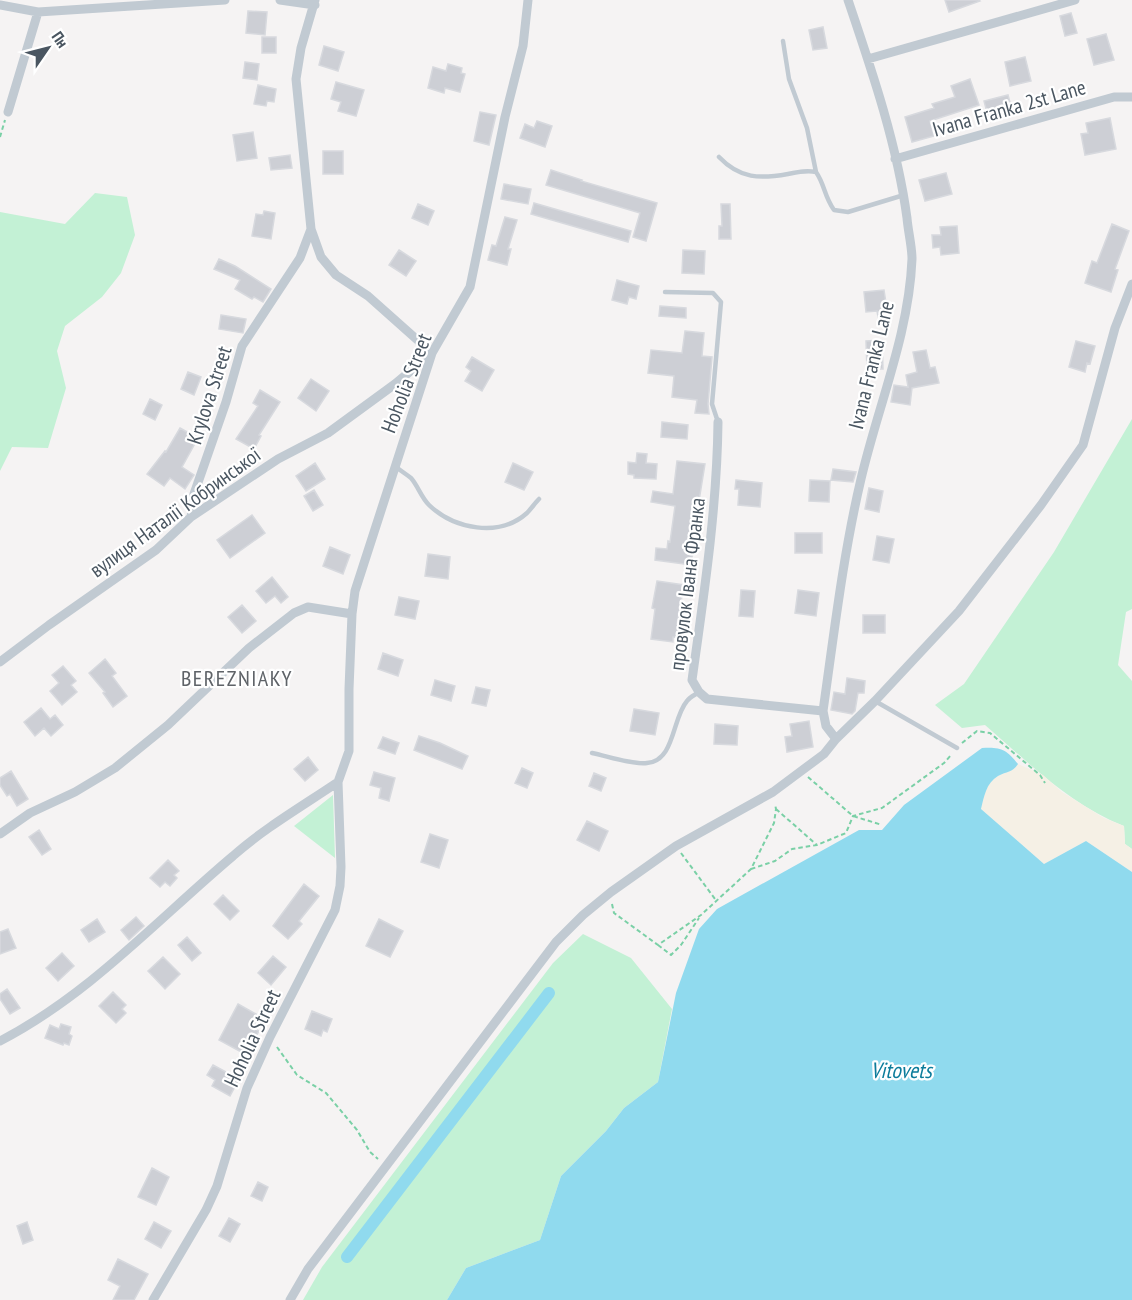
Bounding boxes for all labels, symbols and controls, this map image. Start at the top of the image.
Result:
north arrow [18,18,78,78]
text: Пн [48,27,73,51]
street label: Ivana Franka 2st Lane [929,73,1089,143]
street label: Ivana Franka Lane [842,298,900,432]
street label: Hoholia Street [375,329,437,437]
street label: Krylova Street [180,342,238,448]
street label: вулиця Наталії Кобринської [84,441,266,583]
street label: провулок Івана Франка [663,496,711,672]
district label: BEREZNIAKY [181,664,293,692]
street label: Hoholia Street [218,985,286,1091]
water label: Vitovets [870,1056,934,1084]

